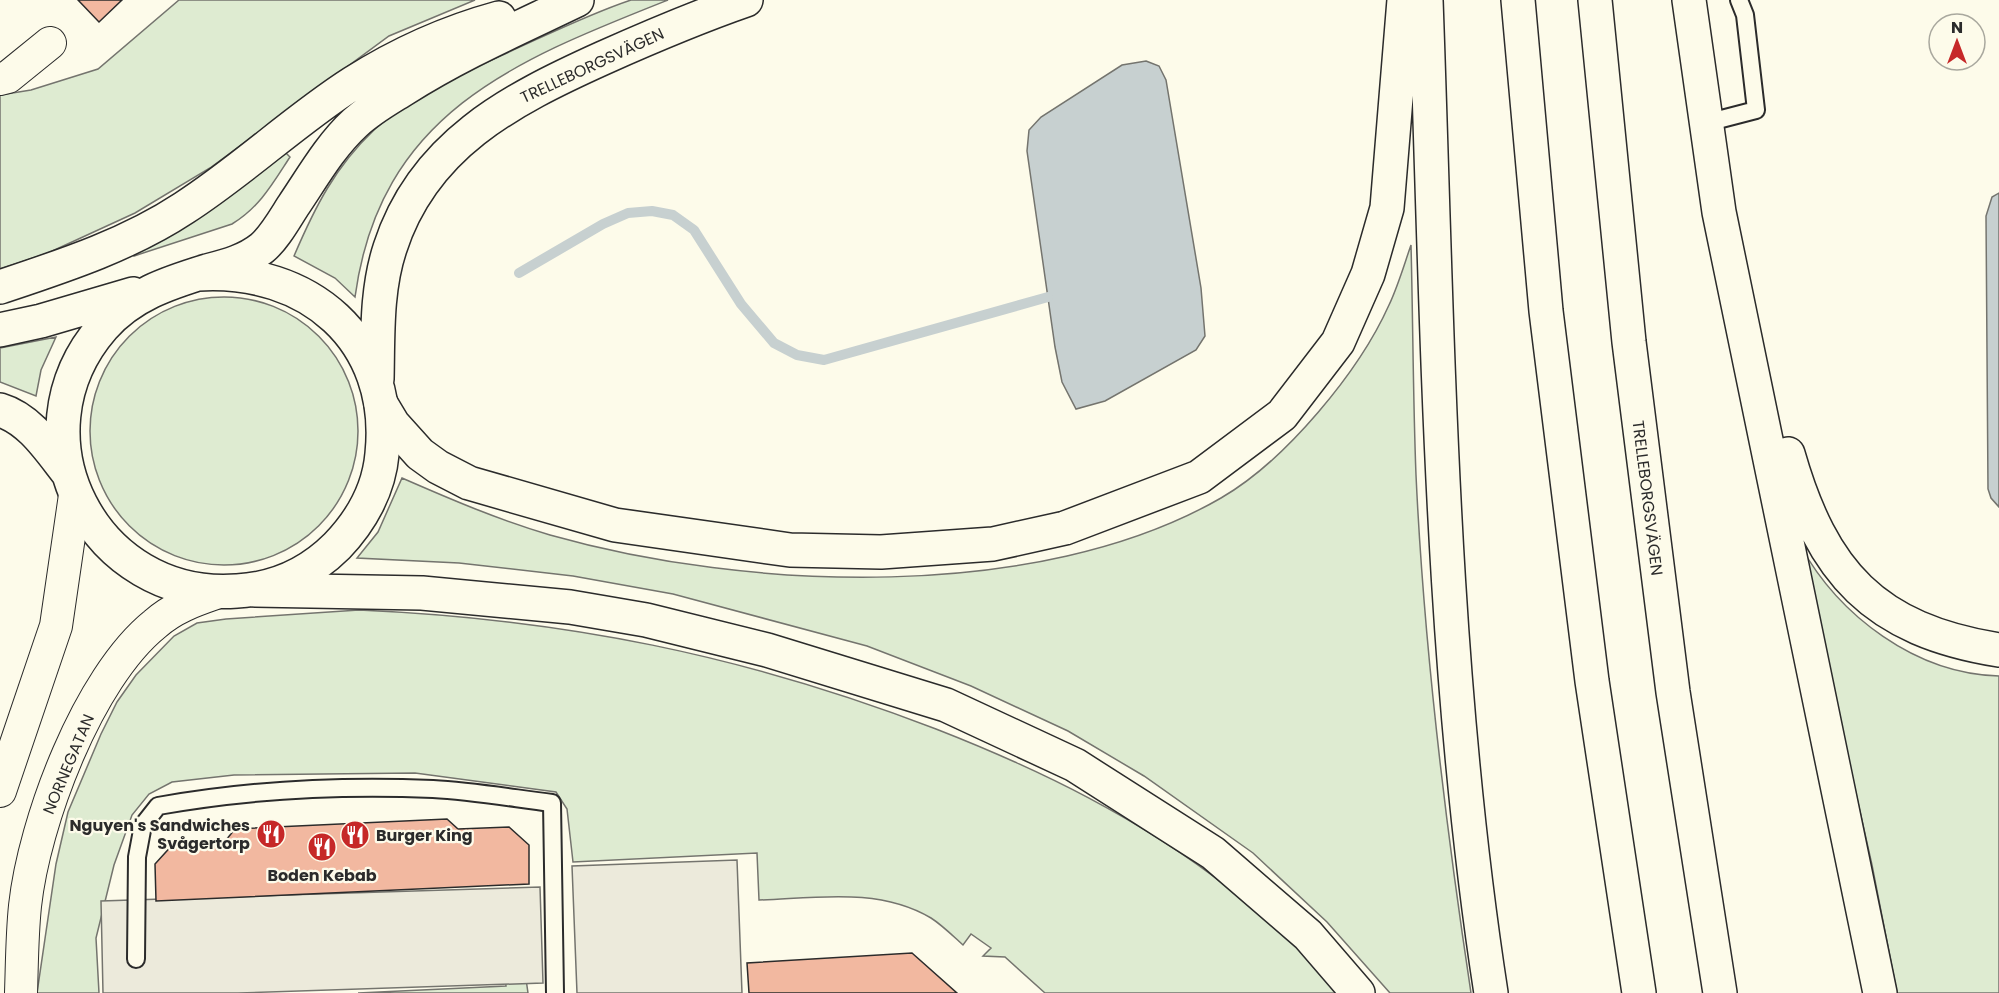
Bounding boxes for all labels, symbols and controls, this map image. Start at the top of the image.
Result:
north arrow [1927,12,1987,72]
text: N [1951,16,1963,39]
street label: TRELLEBORGSVÄGEN [517,22,668,109]
street label: TRELLEBORGSVÄGEN [1627,419,1668,577]
street label: NORNEGATAN [37,710,100,818]
place label: Nguyen's Sandwiches Svågertorp [70,814,250,855]
restaurant icon: Nguyen's Sandwiches Svågertorp [255,818,287,850]
restaurant icon: Burger King [339,819,371,851]
place label: Burger King [376,824,473,847]
restaurant icon: Boden Kebab [306,831,338,863]
place label: Boden Kebab [267,864,377,887]

